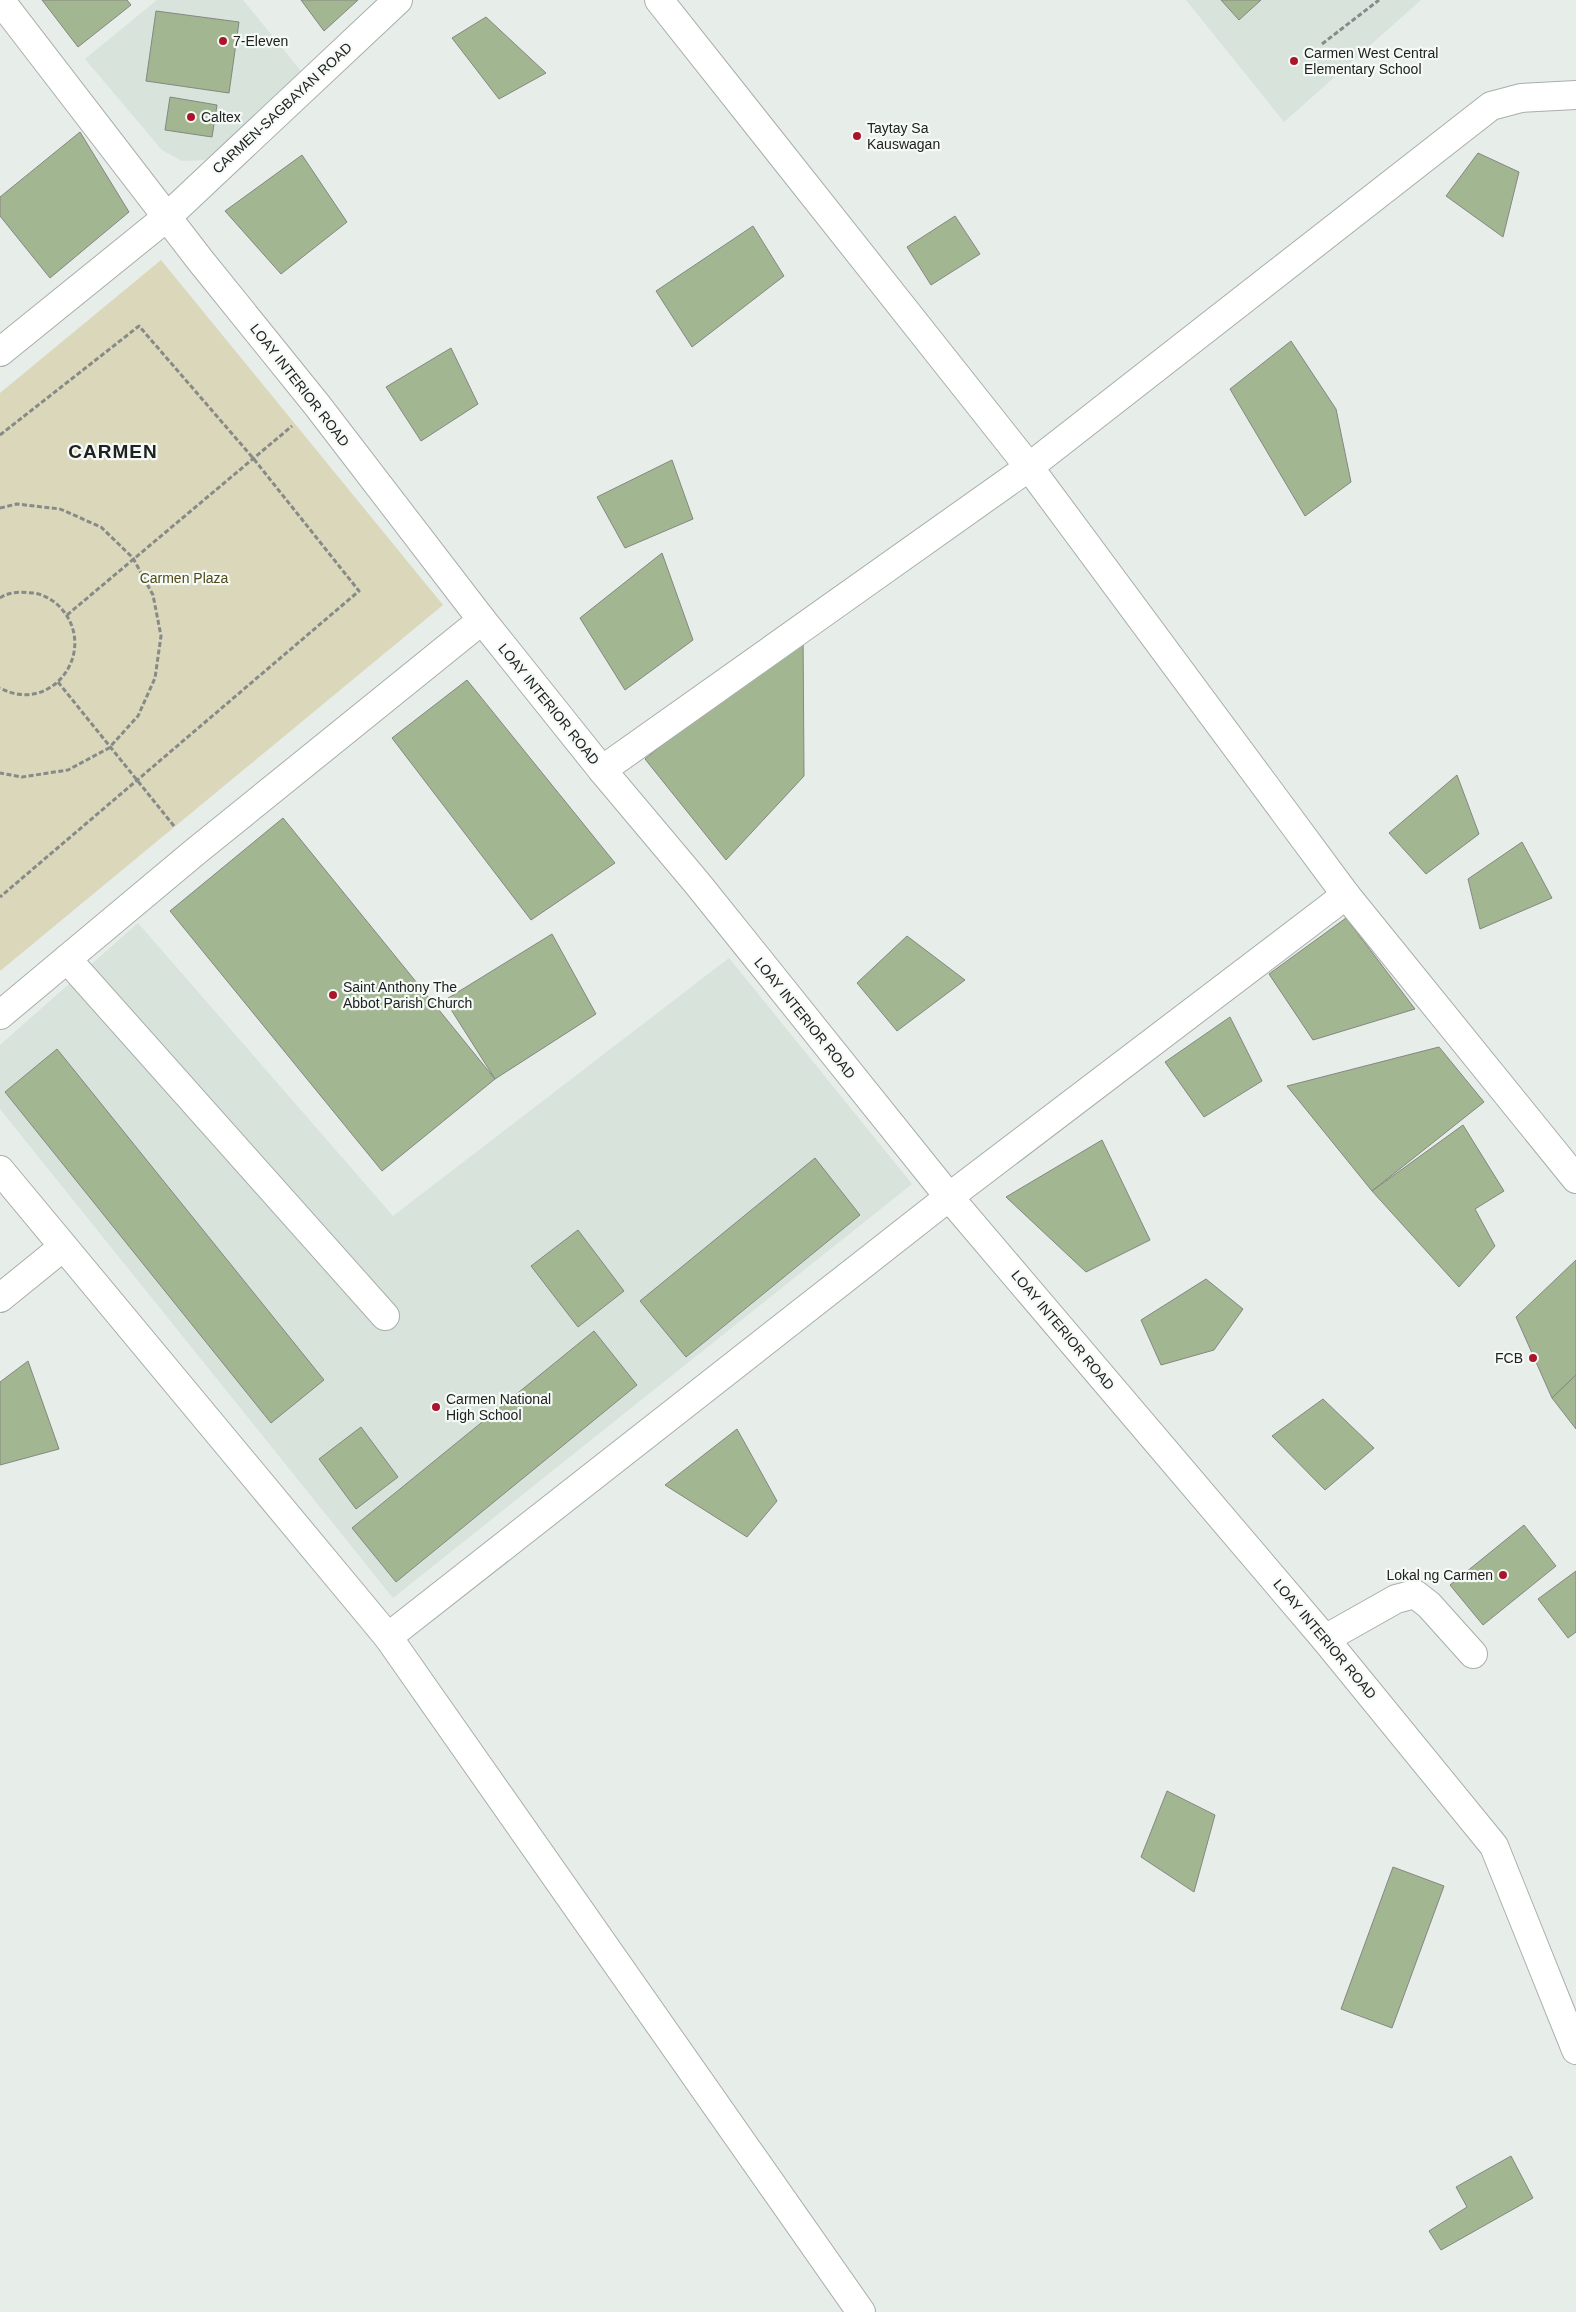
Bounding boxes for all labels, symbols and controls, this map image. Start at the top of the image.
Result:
place label: 7-Eleven [233,33,288,49]
marker: 7-Eleven [217,35,229,47]
street label: CARMEN-SAGBAYAN ROAD [209,39,355,177]
place label: Carmen West Central Elementary School [1304,45,1438,77]
marker: Carmen West Central Elementary School [1288,55,1300,67]
place label: Caltex [201,109,241,125]
marker: Caltex [185,111,197,123]
place label: Taytay Sa Kauswagan [867,120,940,152]
marker: Taytay Sa Kauswagan [851,130,863,142]
street label: LOAY INTERIOR ROAD [247,321,353,449]
district label: CARMEN [68,441,158,462]
park label: Carmen Plaza [140,570,229,586]
street label: LOAY INTERIOR ROAD [495,640,603,768]
street label: LOAY INTERIOR ROAD [751,954,859,1082]
place label: Saint Anthony The Abbot Parish Church [343,979,472,1011]
marker: Saint Anthony The Abbot Parish Church [327,989,339,1001]
street label: LOAY INTERIOR ROAD [1008,1267,1118,1393]
place label: FCB [1495,1350,1523,1366]
marker: FCB [1527,1352,1539,1364]
place label: Carmen National High School [446,1391,551,1423]
marker: Carmen National High School [430,1401,442,1413]
place label: Lokal ng Carmen [1386,1567,1493,1583]
marker: Lokal ng Carmen [1497,1569,1509,1581]
street label: LOAY INTERIOR ROAD [1270,1576,1380,1702]

